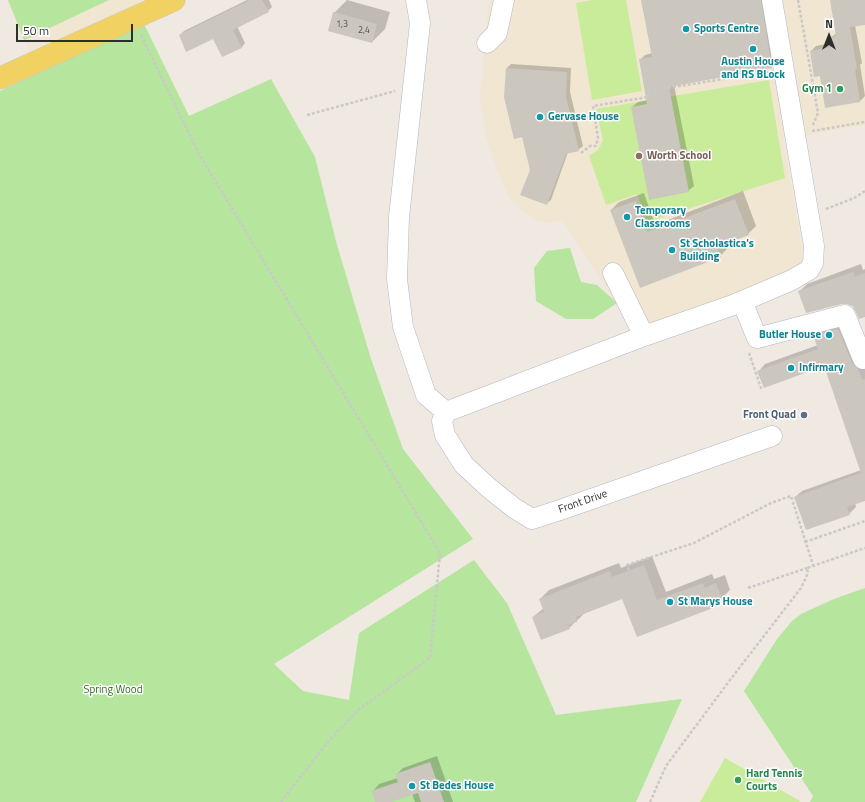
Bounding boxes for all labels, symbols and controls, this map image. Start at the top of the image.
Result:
scale bar [18,16,135,42]
north arrow [809,16,849,56]
text: N [825,16,833,32]
house number: 1,3 [336,20,348,30]
text: 50 m [23,21,49,40]
place label: Sports Centre [694,22,759,36]
marker: Sports Centre [681,24,691,34]
house number: 2,4 [358,26,370,36]
marker: Austin House and RS BLock [748,44,758,54]
place label: Austin House and RS BLock [721,55,785,81]
place label: Gym 1 [802,82,832,96]
marker: Gym 1 [835,84,845,94]
place label: Gervase House [548,110,619,124]
marker: Gervase House [535,112,545,122]
place label: Worth School [647,149,711,163]
marker: Worth School [634,151,644,161]
place label: Temporary Classrooms [635,204,690,230]
marker: Temporary Classrooms [622,212,632,222]
place label: St Scholastica's Building [680,237,754,263]
marker: St Scholastica's Building [667,245,677,255]
place label: Butler House [759,328,821,342]
marker: Butler House [824,330,834,340]
place label: Infirmary [799,361,844,375]
marker: Infirmary [786,363,796,373]
place label: Front Quad [743,408,796,422]
marker: Front Quad [799,410,809,420]
street label: Front Drive [557,487,609,517]
place label: St Marys House [678,595,753,609]
marker: St Marys House [665,597,675,607]
park label: Spring Wood [84,683,142,697]
place label: Hard Tennis Courts [746,767,802,793]
marker: Hard Tennis Courts [733,775,743,785]
place label: St Bedes House [420,779,494,793]
marker: St Bedes House [407,781,417,791]

